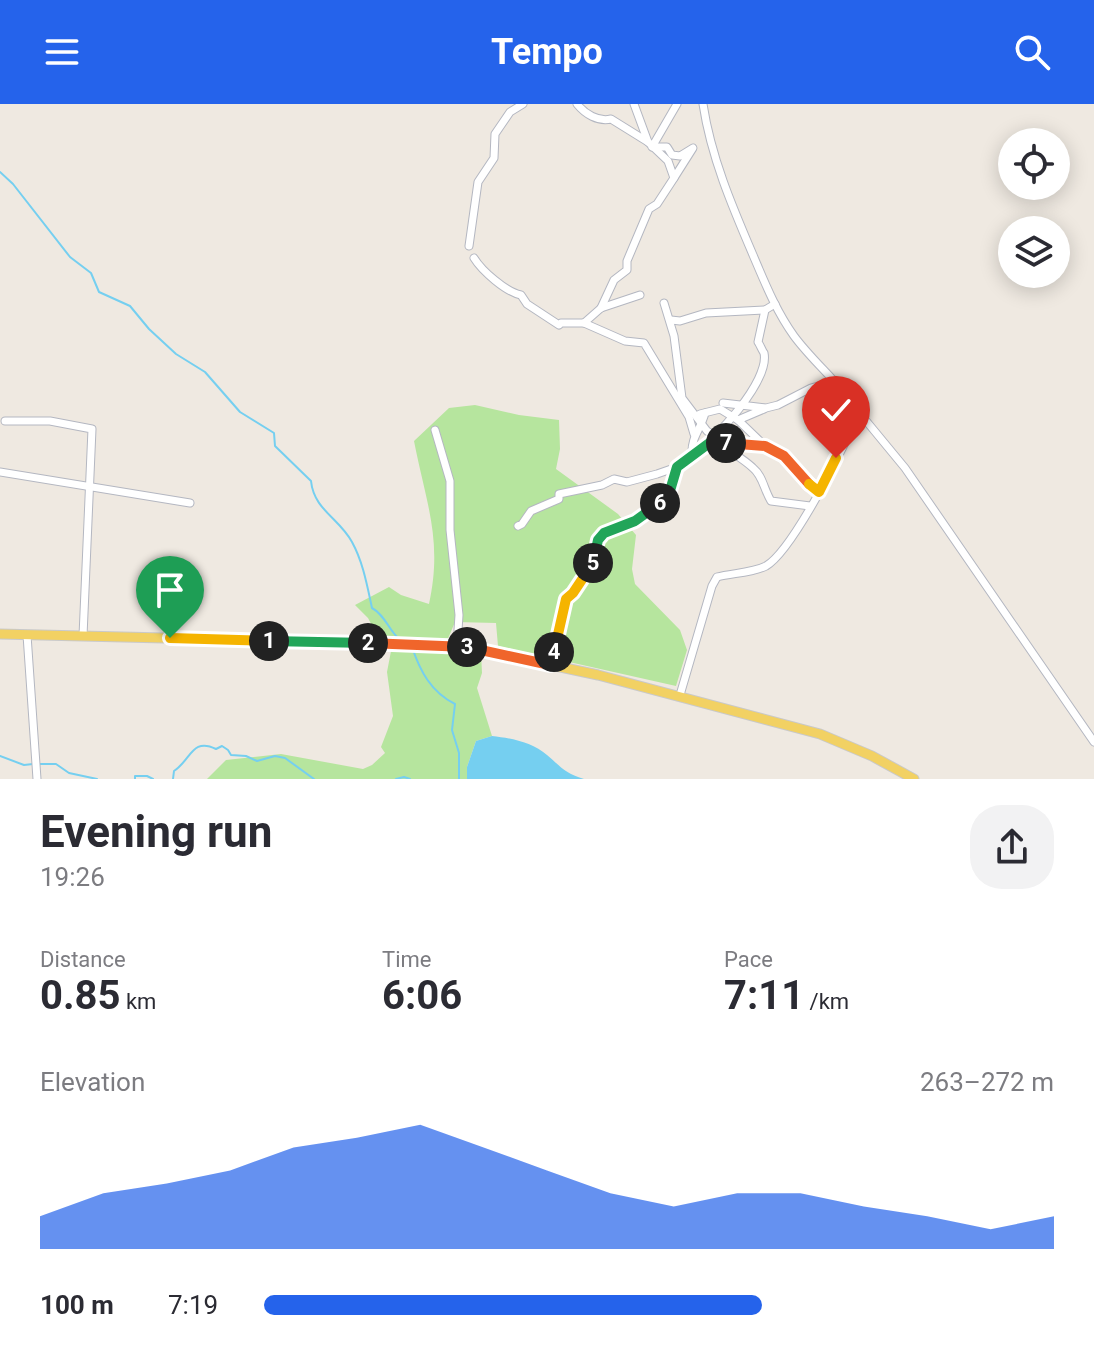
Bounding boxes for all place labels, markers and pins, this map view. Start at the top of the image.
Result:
pin [802,376,870,458]
pin: 7 [706,423,746,463]
pin: 6 [640,483,680,523]
pin: 5 [573,543,613,583]
pin [136,556,204,638]
pin: 1 [249,621,289,661]
pin: 2 [348,623,388,663]
pin: 3 [447,627,487,667]
pin: 4 [534,632,574,672]

